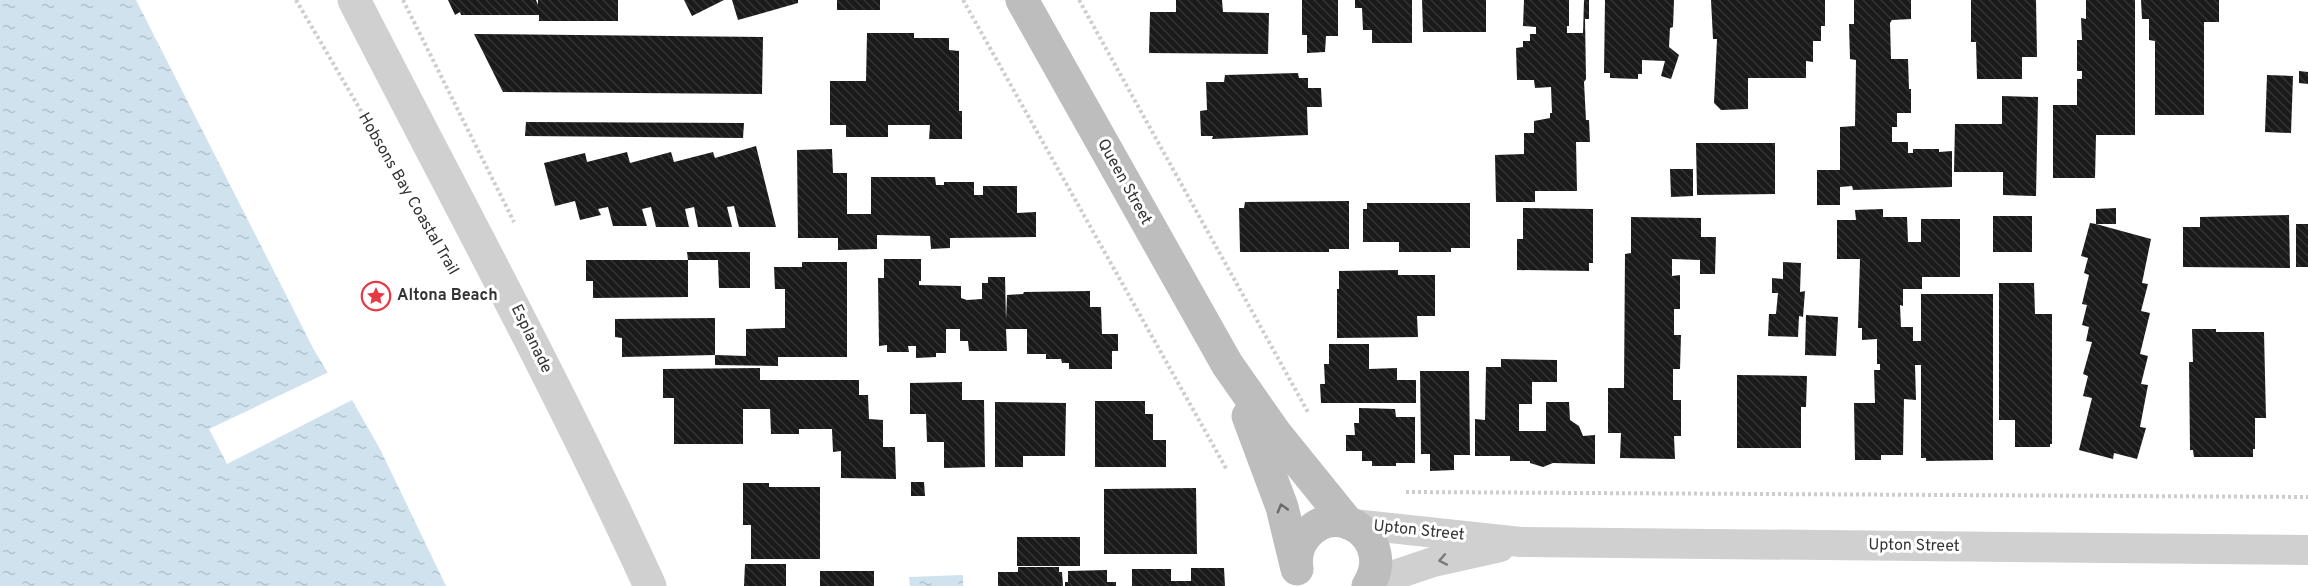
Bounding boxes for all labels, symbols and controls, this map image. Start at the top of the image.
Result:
street label: Hobsons Bay Coastal Trail [353,109,463,279]
street label: Queen Street [1092,136,1156,228]
place icon: Altona Beach [360,280,392,312]
place label: Altona Beach [397,286,498,306]
street label: Esplanade [506,301,556,377]
one-way arrow [1277,503,1289,514]
street label: Upton Street [1372,516,1466,546]
street label: Upton Street [1868,535,1960,557]
one-way arrow [1439,553,1449,566]

